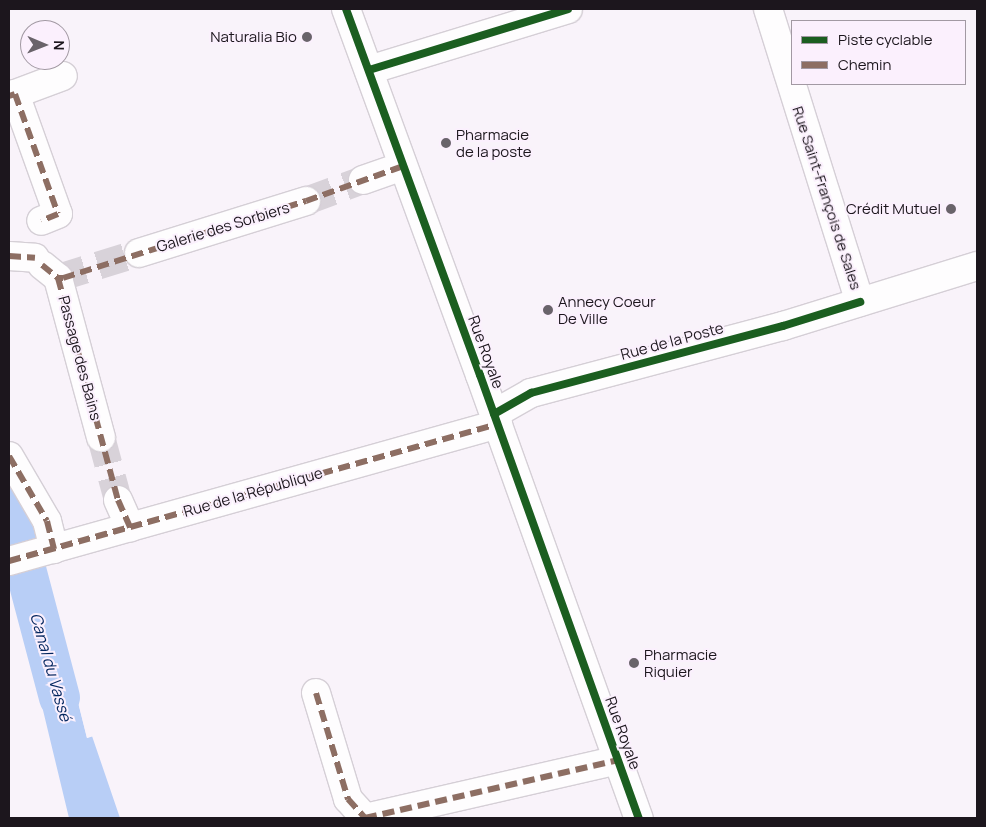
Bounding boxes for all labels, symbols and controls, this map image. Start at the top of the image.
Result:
north arrow [20,20,70,70]
legend [791,20,966,85]
place label: Naturalia Bio [210,28,297,46]
text: Piste cyclable [838,29,933,50]
marker: Naturalia Bio [301,31,313,43]
text: N [50,40,69,50]
text: Chemin [838,54,891,75]
street label: Rue Saint-François de Sales [789,104,865,292]
place label: Pharmacie de la poste [456,125,532,160]
marker: Pharmacie de la poste [440,137,452,149]
street label: Galerie des Sorbiers [154,198,292,256]
place label: Crédit Mutuel [846,200,941,218]
marker: Crédit Mutuel [945,203,957,215]
place label: Annecy Coeur De Ville [558,292,656,327]
street label: Passage des Bains [55,294,105,422]
marker: Annecy Coeur De Ville [542,304,554,316]
street label: Rue Royale [464,313,508,391]
street label: Rue de la Poste [619,319,725,363]
street label: Rue de la République [181,464,325,520]
water label: Canal du Vassé [26,611,76,723]
place label: Pharmacie Riquier [644,645,717,680]
marker: Pharmacie Riquier [628,657,640,669]
street label: Rue Royale [601,694,645,772]

